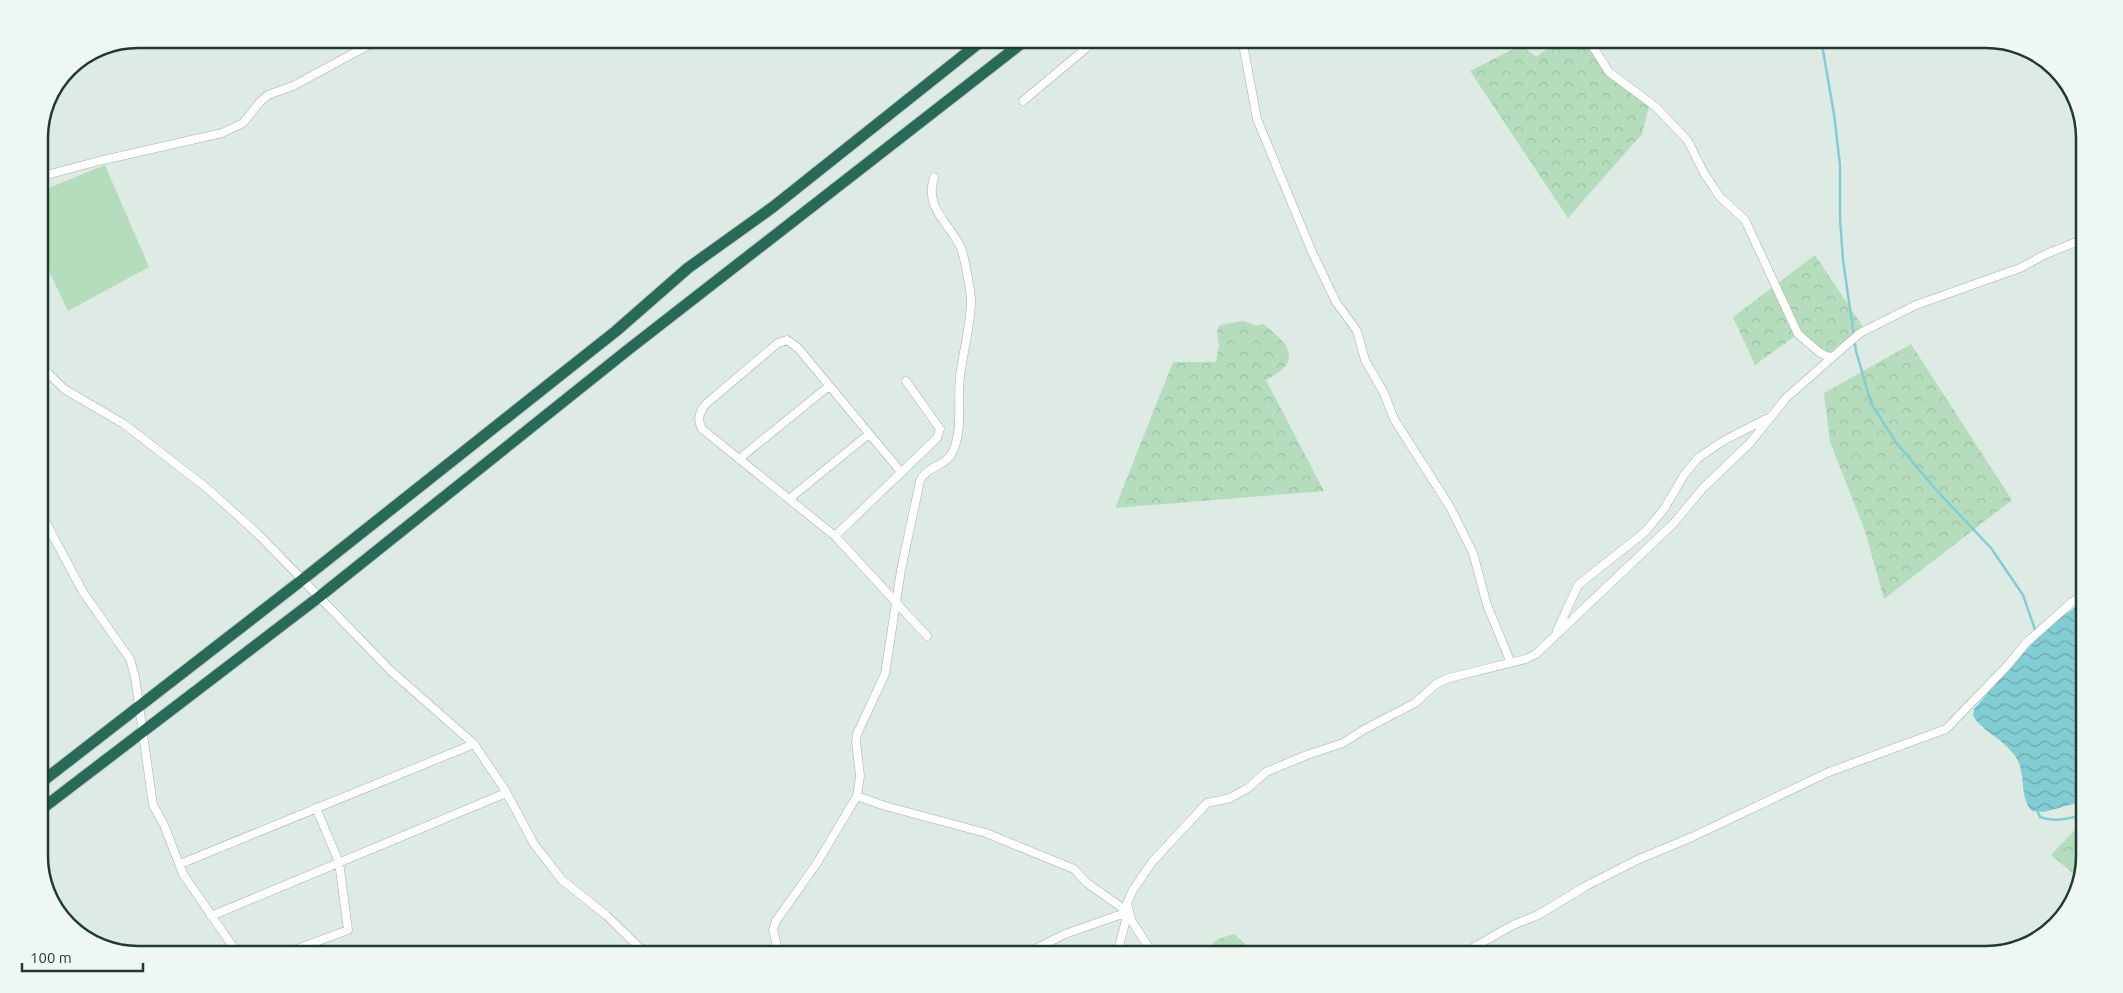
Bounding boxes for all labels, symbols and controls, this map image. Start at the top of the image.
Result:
scale bar [22,940,144,972]
text: 100 m [30,949,72,966]

